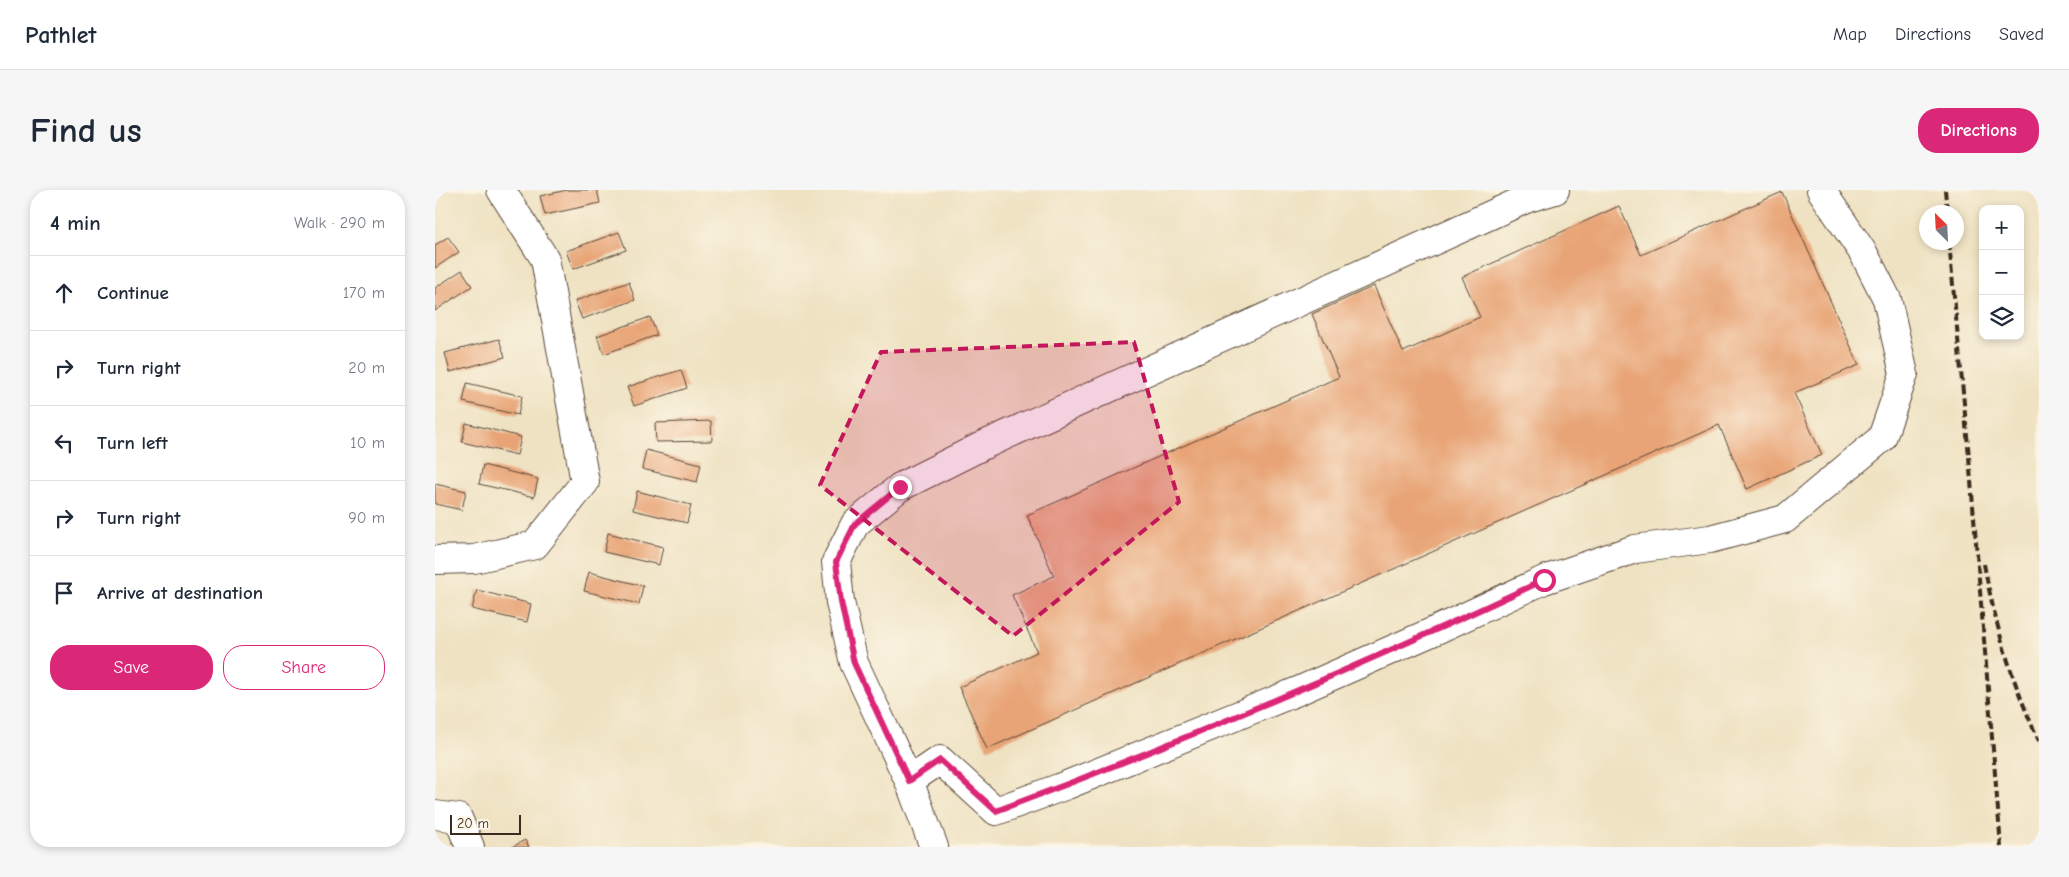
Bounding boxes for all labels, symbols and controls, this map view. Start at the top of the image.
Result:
text: Pathlet [25,21,96,49]
text: Map [1833,24,1867,45]
text: Directions [1895,24,1971,45]
text: Saved [1999,24,2044,45]
button: Directions [1918,108,2039,153]
text: Find us [30,110,142,151]
north arrow [1919,205,1964,250]
map controls [1979,205,2024,340]
button: + [1979,205,2024,250]
text: 4 min [50,211,101,235]
text: Walk · 290 m [294,214,385,232]
button: − [1979,250,2024,295]
icon: ahead [50,279,78,307]
text: Continue [97,282,169,304]
text: 170 m [343,284,385,302]
button: layers [1979,295,2024,340]
icon: right [50,354,78,382]
text: Turn right [97,357,181,379]
text: 20 m [348,359,385,377]
icon: left [50,429,78,457]
text: Turn left [97,432,168,454]
text: 10 m [350,434,385,452]
route end [889,476,912,499]
icon: right [50,504,78,532]
text: Turn right [97,507,181,529]
text: 90 m [348,509,385,527]
route start [1533,569,1556,592]
icon: arrive [50,579,78,607]
text: Arrive at destination [97,582,263,604]
button: Save [50,645,213,690]
button: Share [223,645,385,690]
scale bar [450,812,521,835]
text: 20 m [457,815,489,832]

